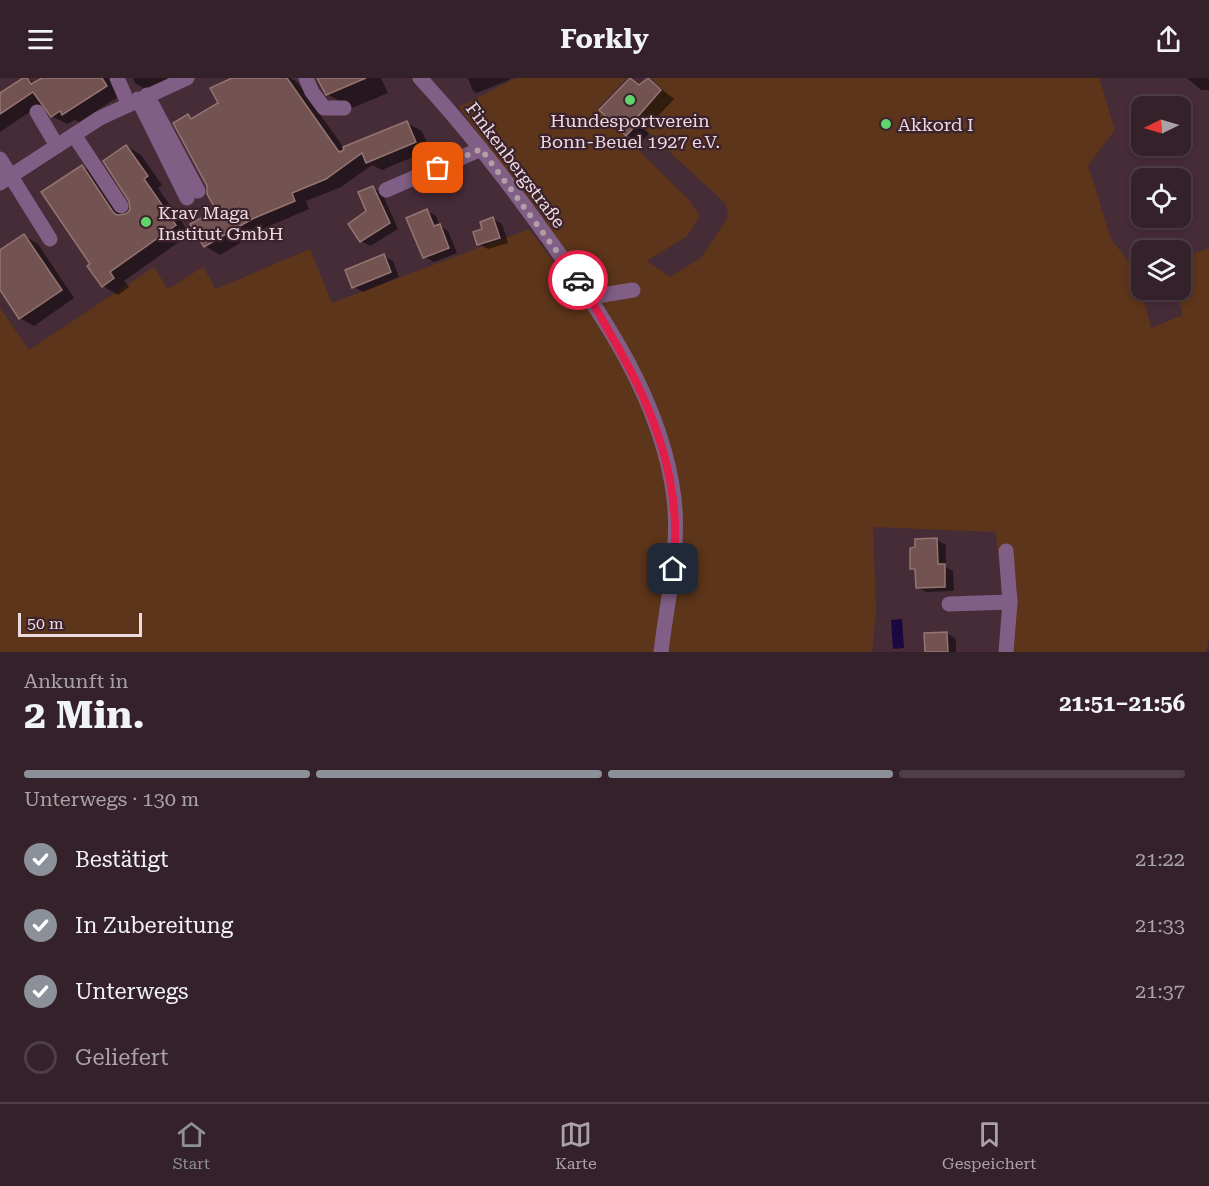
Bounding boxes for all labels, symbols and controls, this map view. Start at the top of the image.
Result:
icon: menu [24,23,57,56]
text: Forkly [560,23,649,55]
icon: share [1152,23,1185,56]
marker: Hundesportverein Bonn-Beuel 1927 e.V. [623,93,637,107]
north arrow [1131,96,1191,156]
map controls [1131,96,1191,300]
street label: Finkenbergstraße [462,98,570,232]
place label: Hundesportverein Bonn-Beuel 1927 e.V. [540,110,720,152]
place label: Akkord I [898,114,974,135]
marker: Akkord I [879,117,893,131]
pin [412,142,463,193]
icon: bag [421,151,454,184]
button: locate [1131,168,1191,228]
place label: Krav Maga Institut GmbH [158,202,283,244]
marker: Krav Maga Institut GmbH [139,215,153,229]
button: layers [1131,240,1191,300]
courier [548,250,608,310]
icon: car [562,264,595,297]
pin [647,543,698,594]
icon: home [656,552,689,585]
scale bar [18,610,142,638]
text: 50 m [27,614,64,633]
text: Ankunft in [24,669,128,693]
text: 21:51–21:56 [1059,691,1185,716]
text: 2 Min. [24,692,145,738]
text: Unterwegs · 130 m [24,787,199,811]
icon: check [24,843,57,876]
text: Bestätigt [75,847,168,872]
text: 21:22 [1135,847,1185,871]
icon: check [24,909,57,942]
text: In Zubereitung [75,913,233,938]
text: 21:33 [1135,913,1185,937]
icon: check [24,975,57,1008]
text: Unterwegs [75,979,189,1004]
text: 21:37 [1135,979,1185,1003]
text: Geliefert [75,1045,168,1070]
tab: Start [173,1118,210,1173]
tab: Karte [555,1118,597,1173]
tab: Gespeichert [942,1118,1036,1173]

